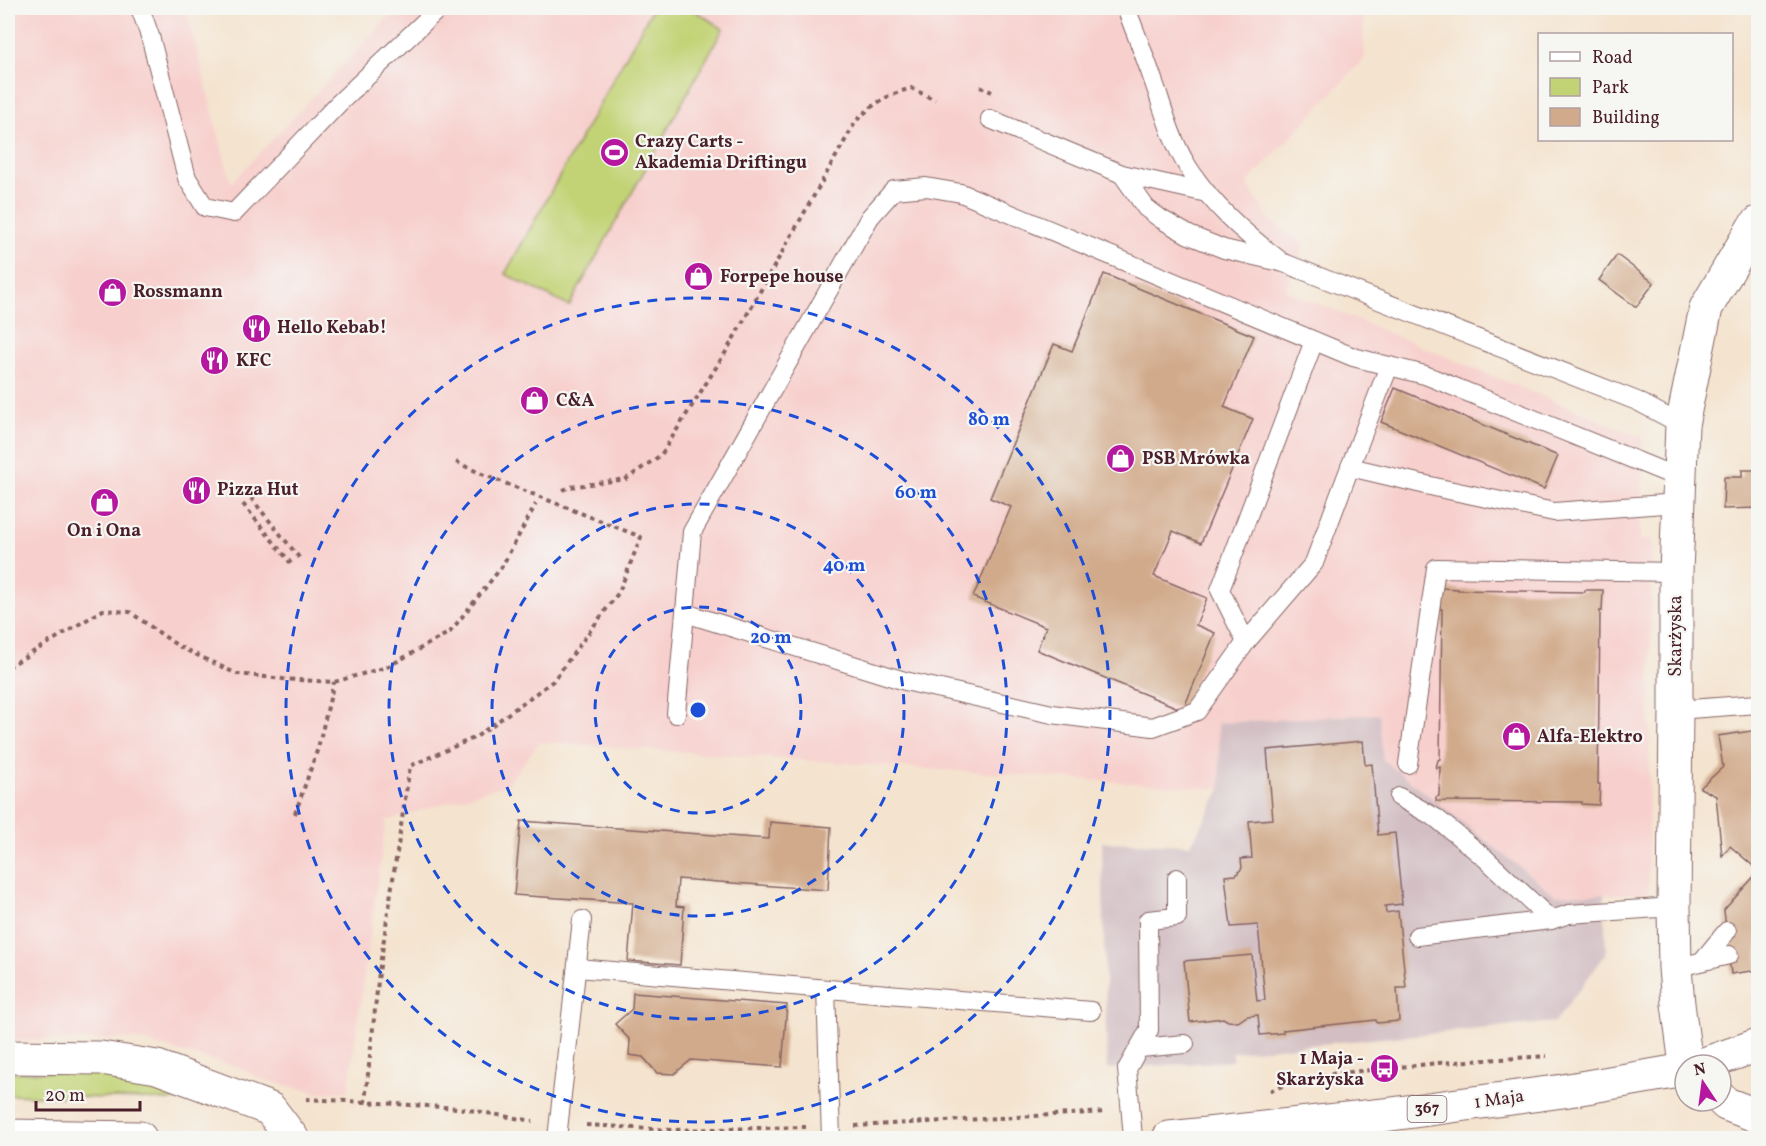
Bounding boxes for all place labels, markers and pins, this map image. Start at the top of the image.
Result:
place label: Crazy Carts - Akademia Driftingu [635,130,807,176]
sports icon: Crazy Carts - Akademia Driftingu [598,136,630,168]
shop icon: Forpepe house [683,261,715,293]
place label: Forpepe house [720,265,843,290]
shop icon: Rossmann [96,276,128,308]
place label: Rossmann [133,280,223,305]
restaurant icon: Hello Kebab! [240,312,272,344]
place label: Hello Kebab! [277,316,387,341]
restaurant icon: KFC [199,345,231,377]
place label: KFC [236,349,271,374]
shop icon: C&A [519,385,551,417]
place label: C&A [556,389,595,414]
shop icon: PSB Mrówka [1105,443,1137,475]
place label: PSB Mrówka [1142,447,1250,472]
restaurant icon: Pizza Hut [180,474,212,506]
place label: Pizza Hut [217,478,299,503]
shop icon: On i Ona [88,486,120,518]
place label: On i Ona [67,519,141,544]
centre of rings [688,700,708,720]
shop icon: Alfa-Elektro [1500,721,1532,753]
place label: Alfa-Elektro [1537,725,1643,750]
place label: 1 Maja - Skarżyska [1276,1047,1364,1093]
bus stop icon: 1 Maja - Skarżyska [1369,1053,1401,1085]

